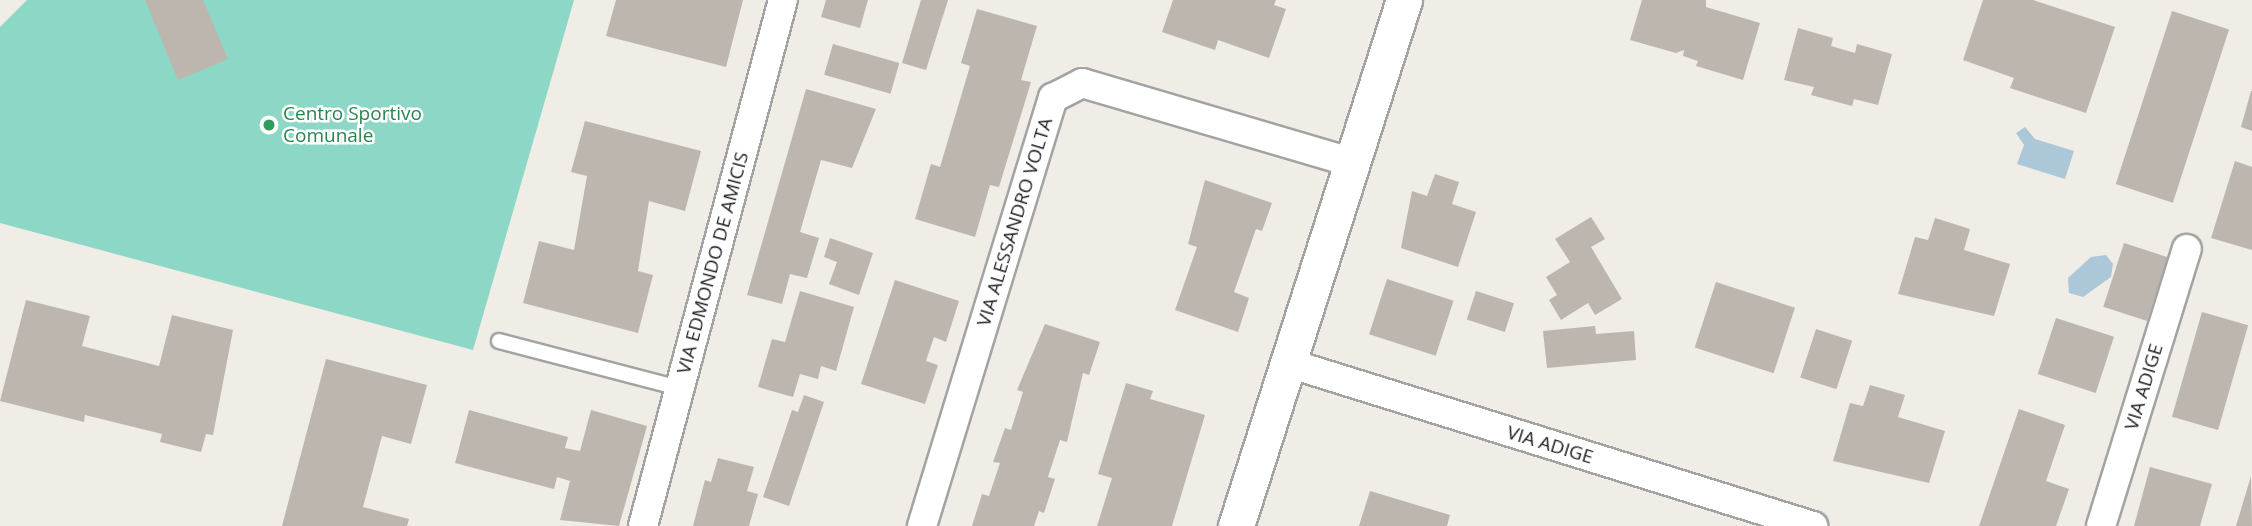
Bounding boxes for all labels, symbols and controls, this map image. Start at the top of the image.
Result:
place label: Centro Sportivo Comunale [283,103,422,147]
street label: VIA ALESSANDRO VOLTA [972,115,1058,329]
marker: Centro Sportivo Comunale [261,117,277,133]
street label: VIA EDMONDO DE AMICIS [672,149,754,377]
street label: VIA ADIGE [2120,341,2168,433]
street label: VIA ADIGE [1504,421,1596,469]

